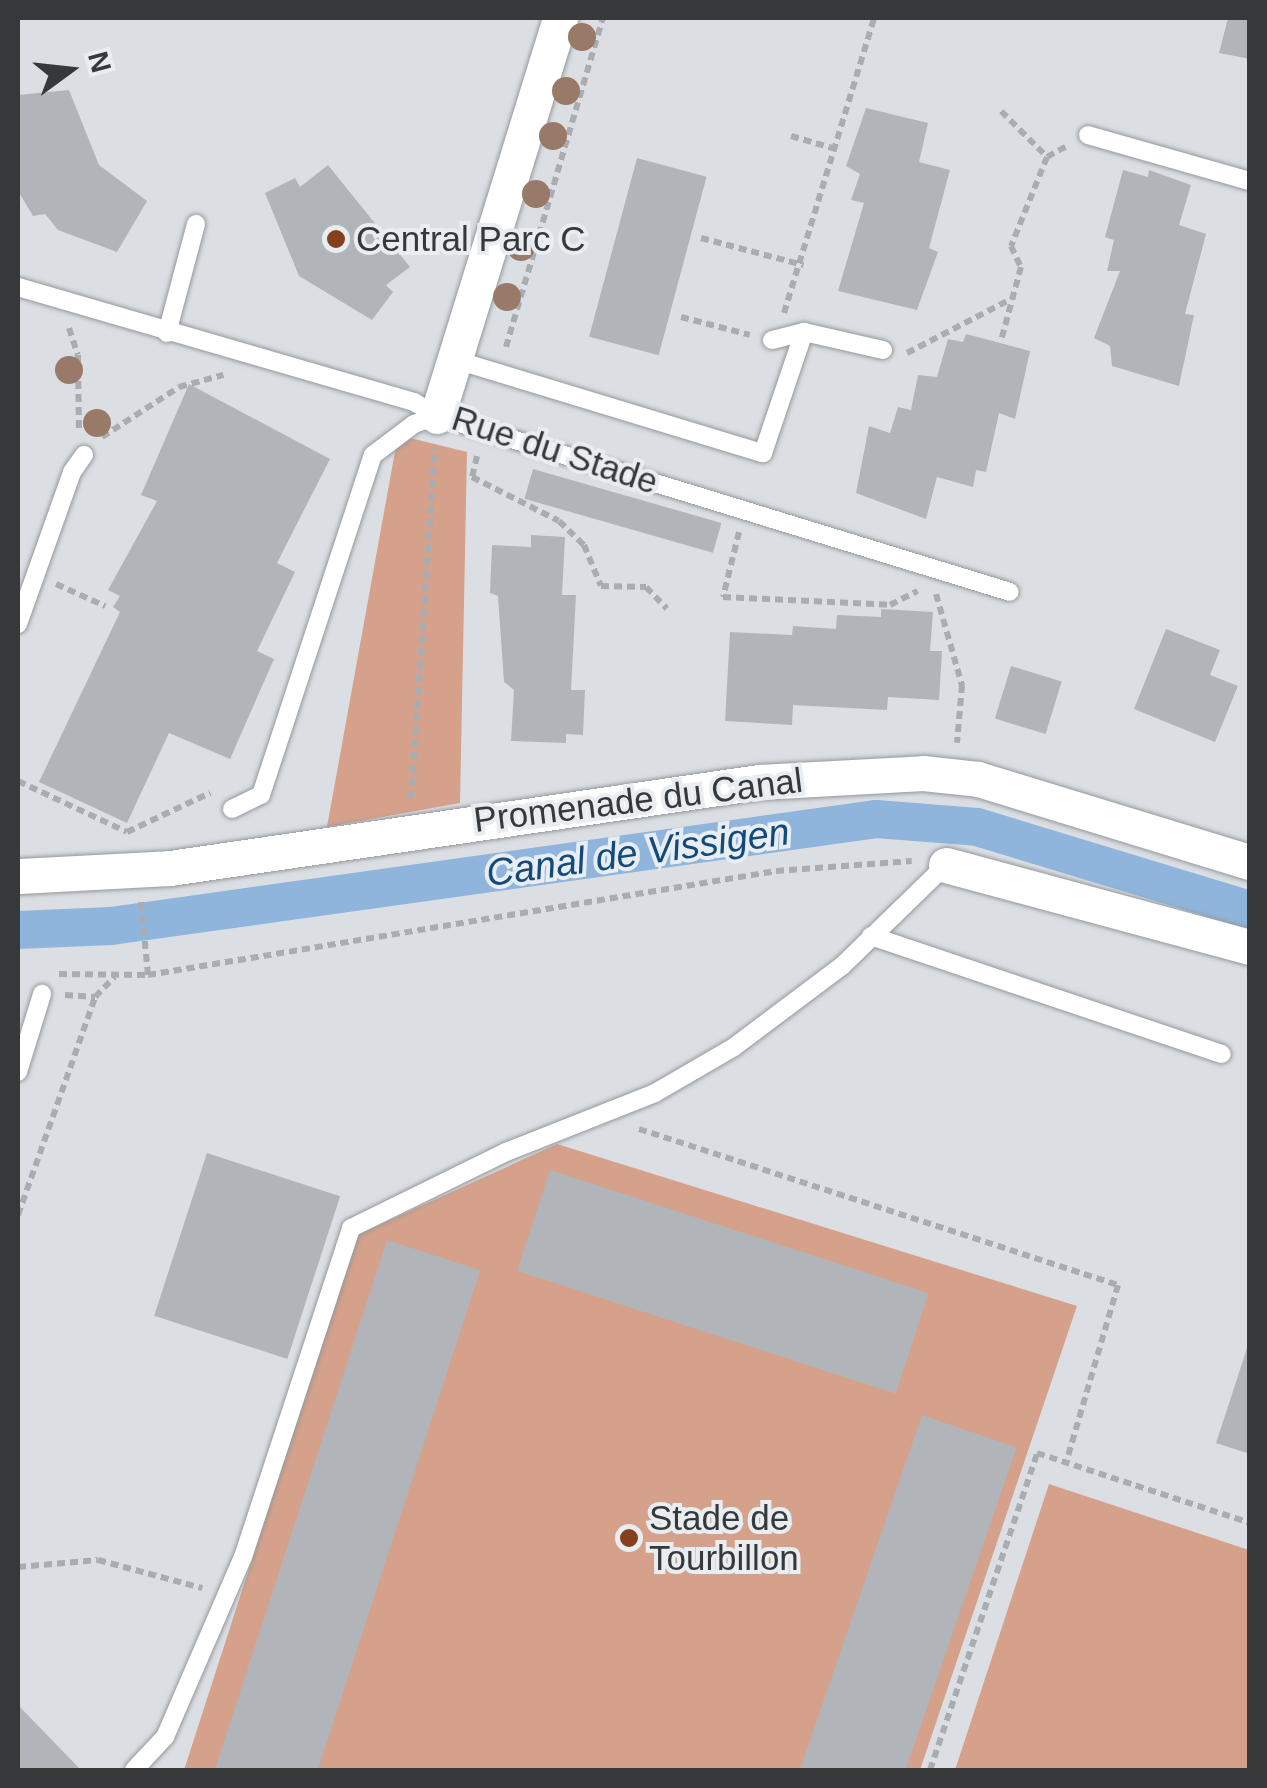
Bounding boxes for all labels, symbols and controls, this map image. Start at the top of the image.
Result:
north arrow [20,20,120,120]
text: N [82,48,117,76]
place label: Central Parc C [356,218,586,260]
marker: Central Parc C [325,228,347,250]
street label: Rue du Stade [447,397,663,503]
street label: Promenade du Canal [471,759,805,841]
water label: Canal de Vissigen [484,809,792,897]
place label: Stade de Tourbillon [649,1497,799,1579]
marker: Stade de Tourbillon [618,1527,640,1549]

